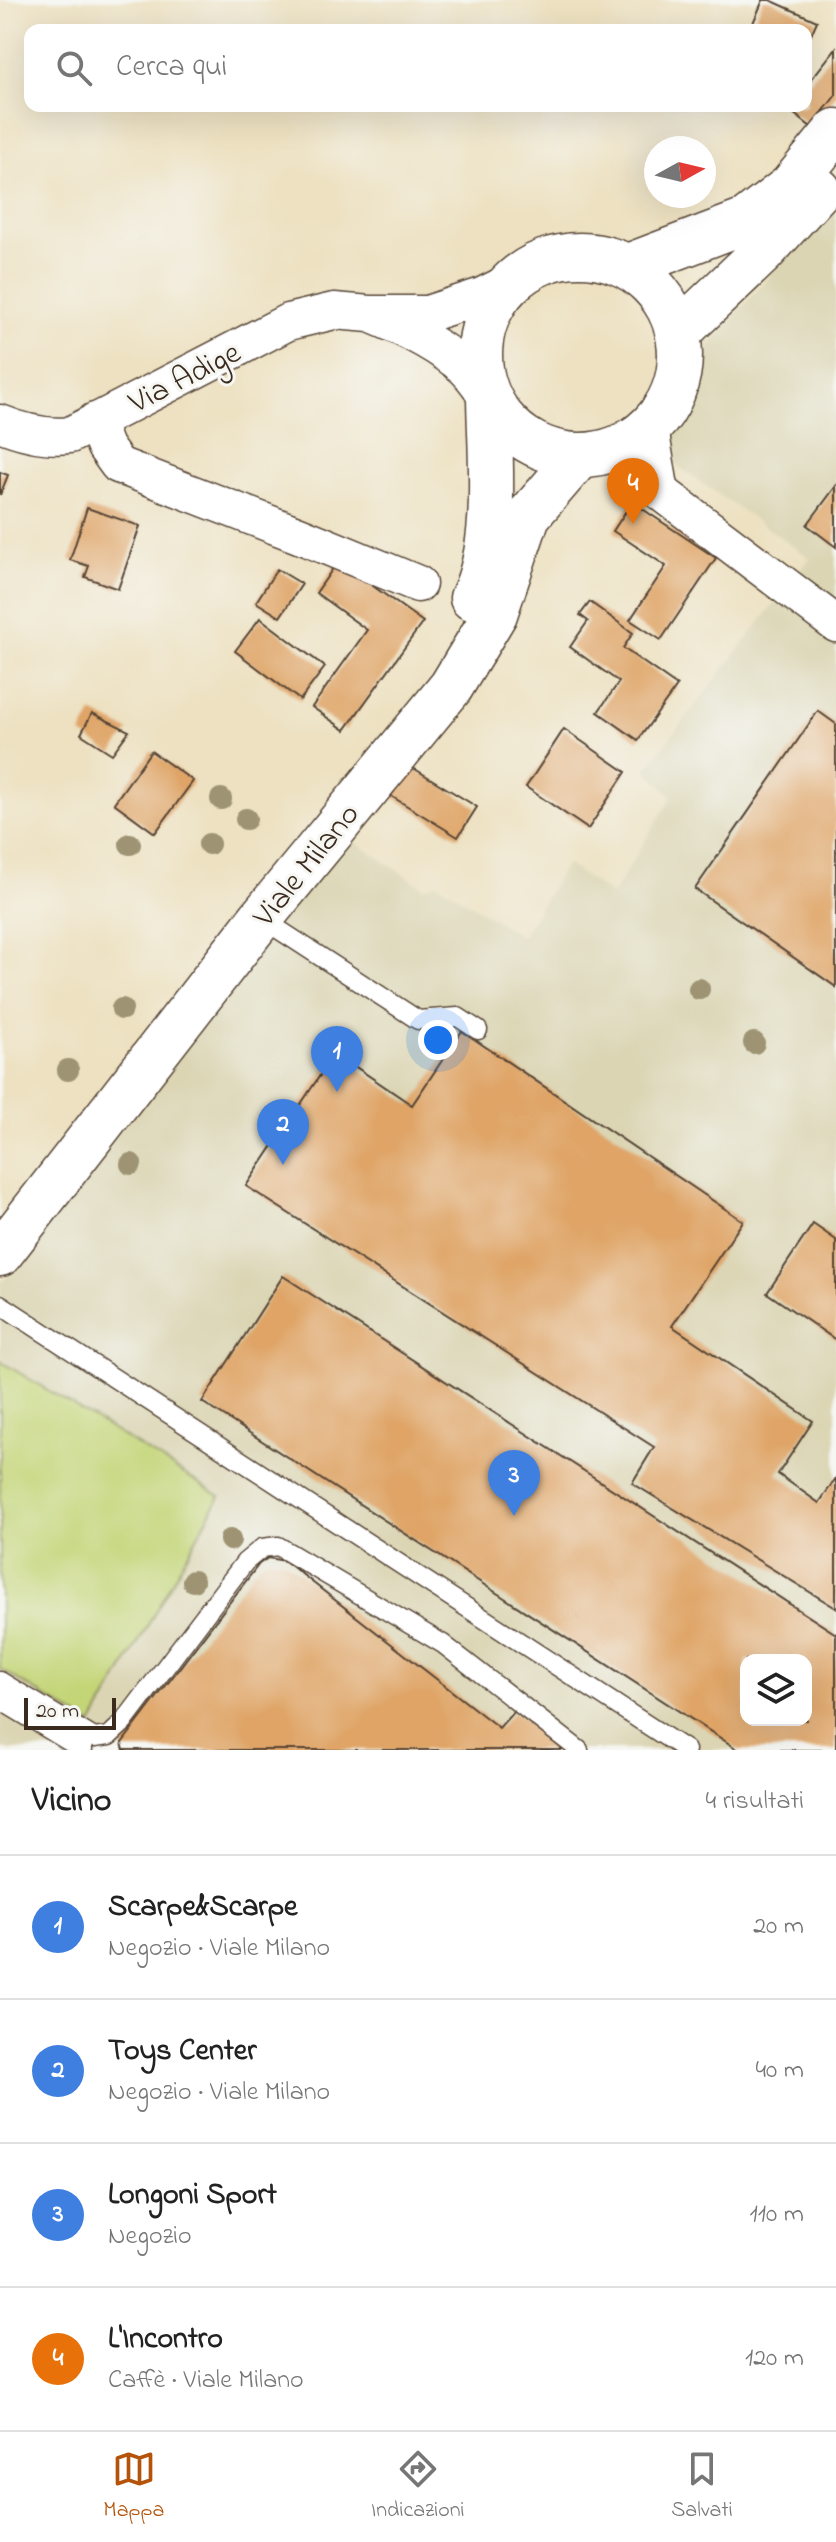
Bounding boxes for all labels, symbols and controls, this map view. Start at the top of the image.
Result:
search box [24,24,812,112]
icon: search [52,46,96,90]
text: Cerca qui [116,46,227,90]
north arrow [644,136,716,208]
street label: Via Adige [121,331,250,428]
pin: 4 [607,458,659,524]
street label: Viale Milano [242,794,372,939]
your location [418,1020,458,1060]
pin: 1 [311,1026,363,1092]
pin: 2 [257,1099,309,1165]
pin: 3 [488,1450,540,1516]
map controls [740,1654,812,1726]
button: layers [740,1654,812,1726]
scale bar [24,1694,116,1730]
text: 20 m [36,1696,79,1728]
text: Vicino [32,1777,111,1827]
text: 4 risultati [705,1783,804,1821]
text: Scarpe&Scarpe [108,1886,297,1930]
text: 1 [54,1908,62,1946]
text: 20 m [753,1908,804,1946]
text: Negozio · Viale Milano [108,1930,330,1968]
text: Toys Center [108,2030,257,2074]
text: 2 [52,2052,64,2090]
text: 40 m [755,2052,804,2090]
text: Negozio · Viale Milano [108,2074,330,2112]
text: Longoni Sport [108,2174,277,2218]
text: 3 [53,2196,63,2234]
text: 110 m [750,2196,804,2234]
text: Negozio [108,2218,192,2256]
text: L'Incontro [108,2318,223,2362]
text: 4 [53,2340,63,2378]
text: 120 m [745,2340,804,2378]
text: Caffè · Viale Milano [108,2362,304,2400]
tab: Mappa [103,2447,164,2527]
tab: Indicazioni [371,2447,465,2527]
tab: Salvati [671,2447,733,2527]

